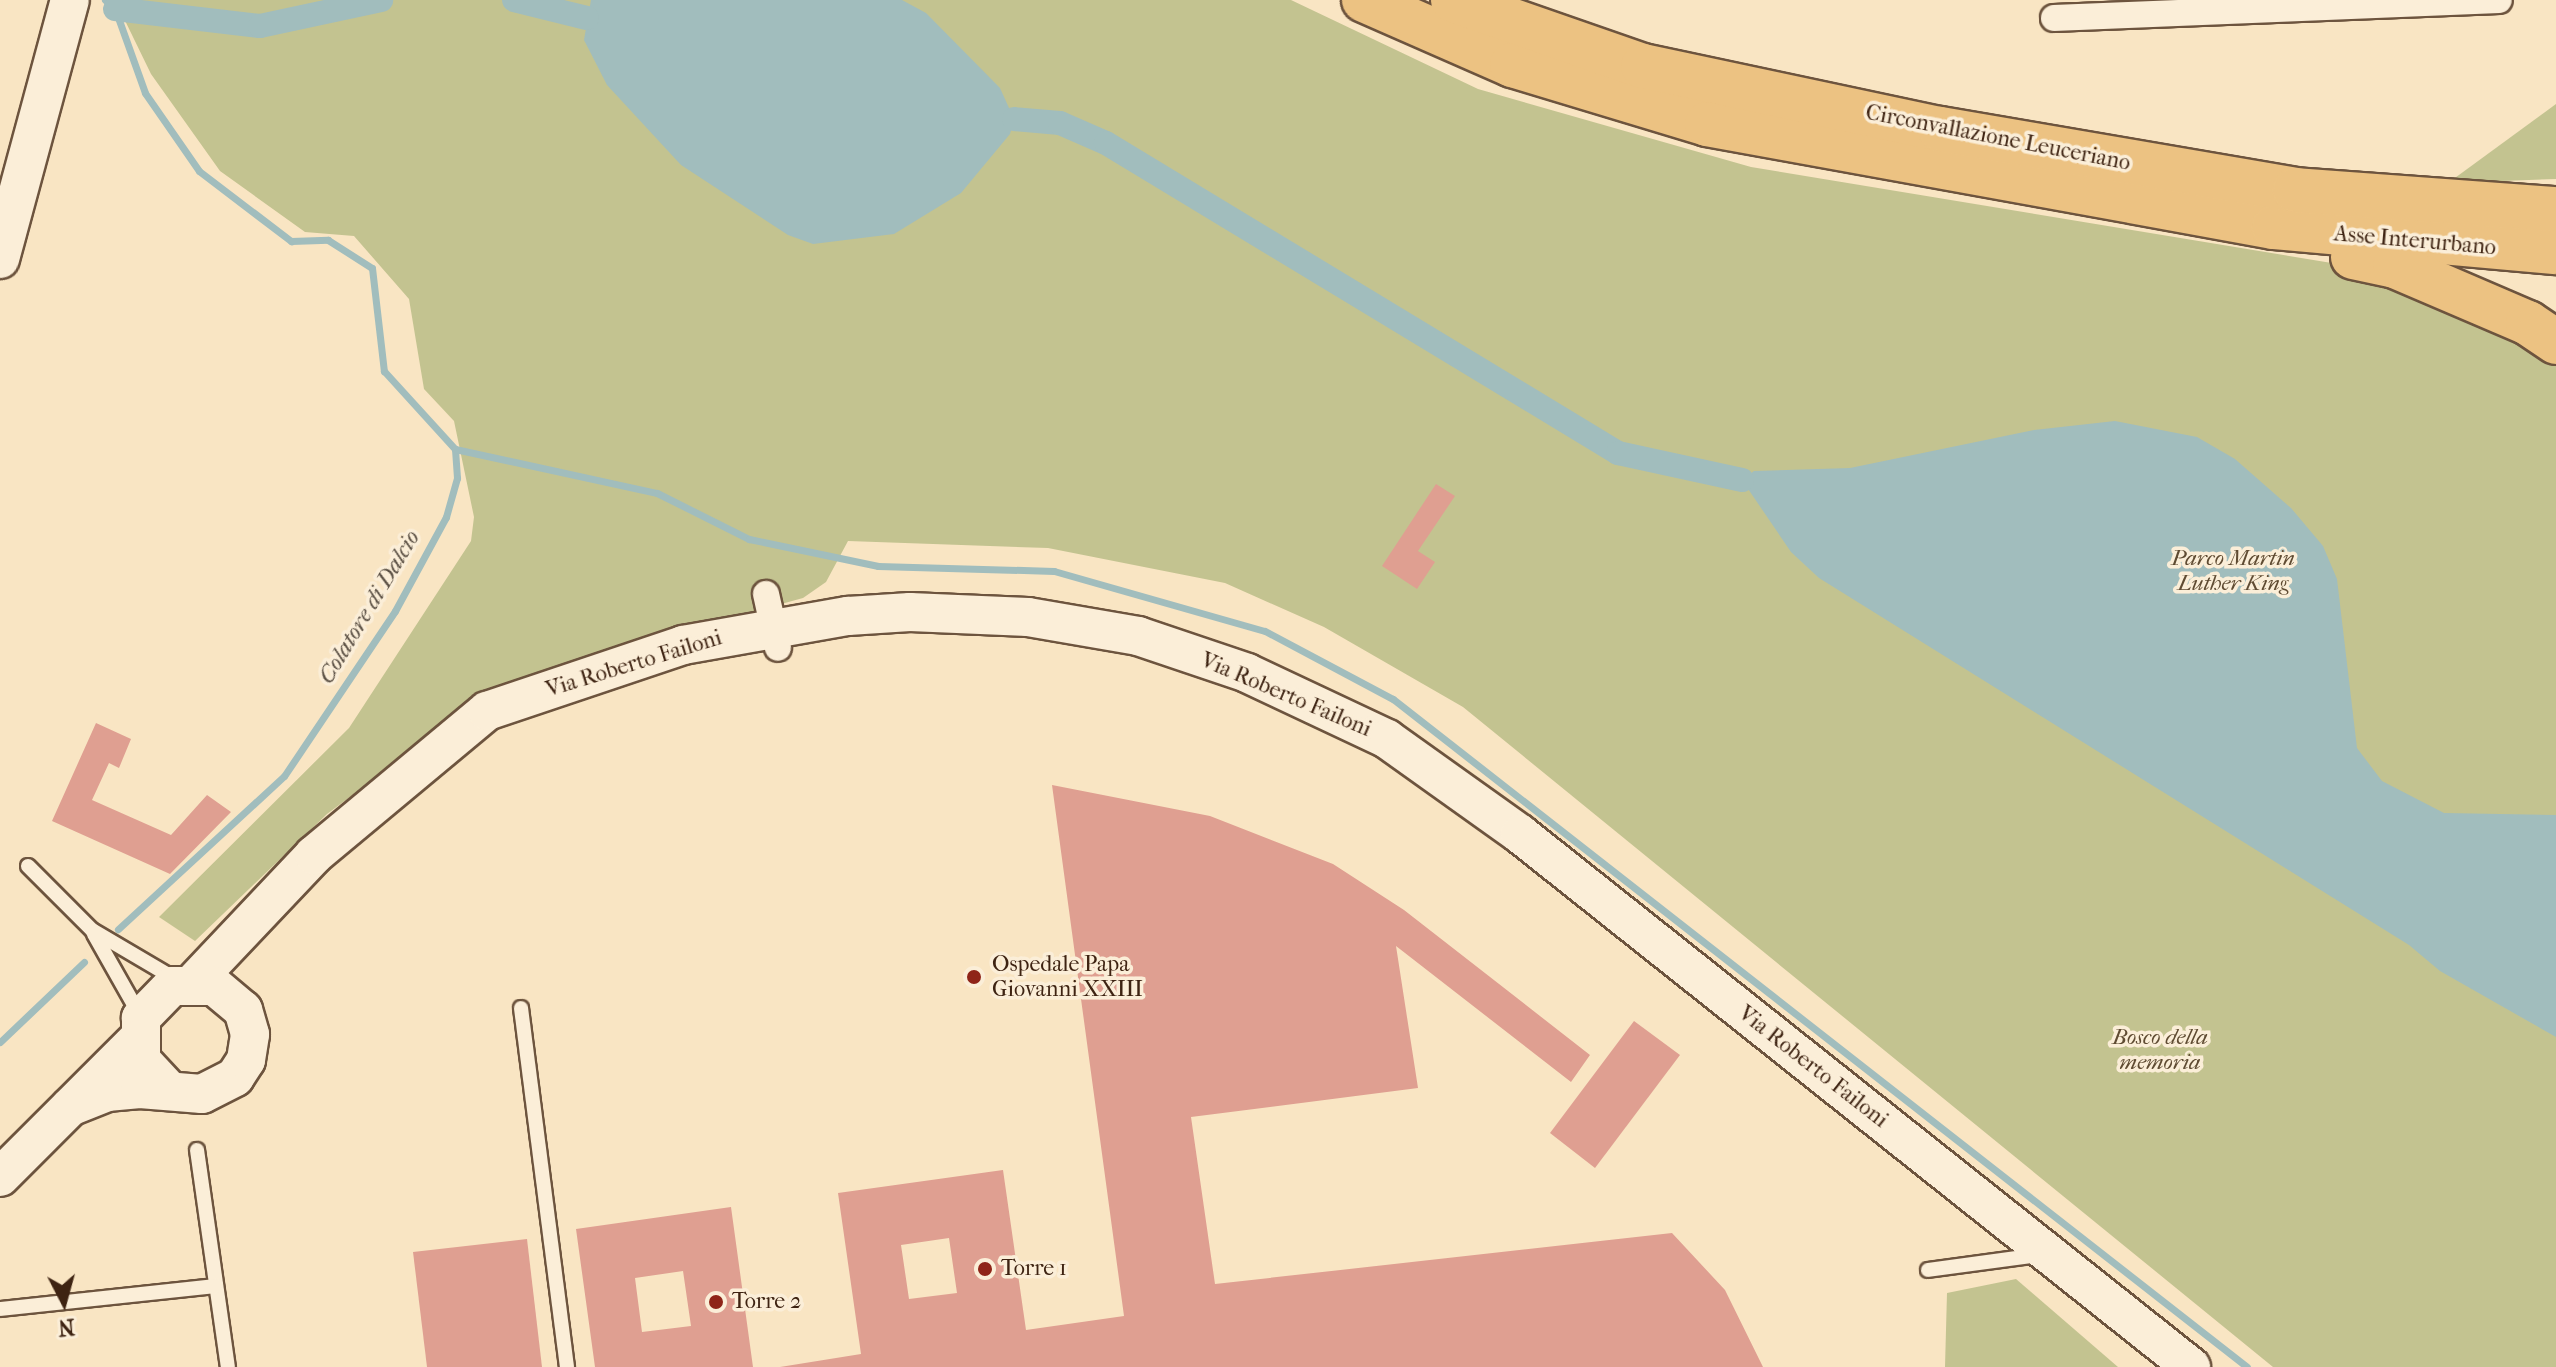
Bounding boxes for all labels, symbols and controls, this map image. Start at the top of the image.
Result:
street label: Circonvallazione Leuceriano [1863,99,2133,177]
street label: Asse Interurbano [2333,221,2497,261]
water label: Colatore di Dalcio [312,525,426,689]
park label: Parco Martin Luther King [2171,545,2295,596]
street label: Via Roberto Failoni [543,625,725,703]
street label: Via Roberto Failoni [1197,647,1375,743]
place label: Ospedale Papa Giovanni XXIII [992,951,1143,1002]
marker: Ospedale Papa Giovanni XXIII [963,966,985,988]
street label: Via Roberto Failoni [1733,1000,1893,1134]
park label: Bosco della memoria [2112,1024,2208,1076]
place label: Torre 1 [1001,1256,1067,1282]
marker: Torre 1 [976,1260,994,1278]
north arrow [24,1263,104,1343]
place label: Torre 2 [732,1289,801,1315]
marker: Torre 2 [707,1293,725,1311]
text: N [57,1313,76,1341]

